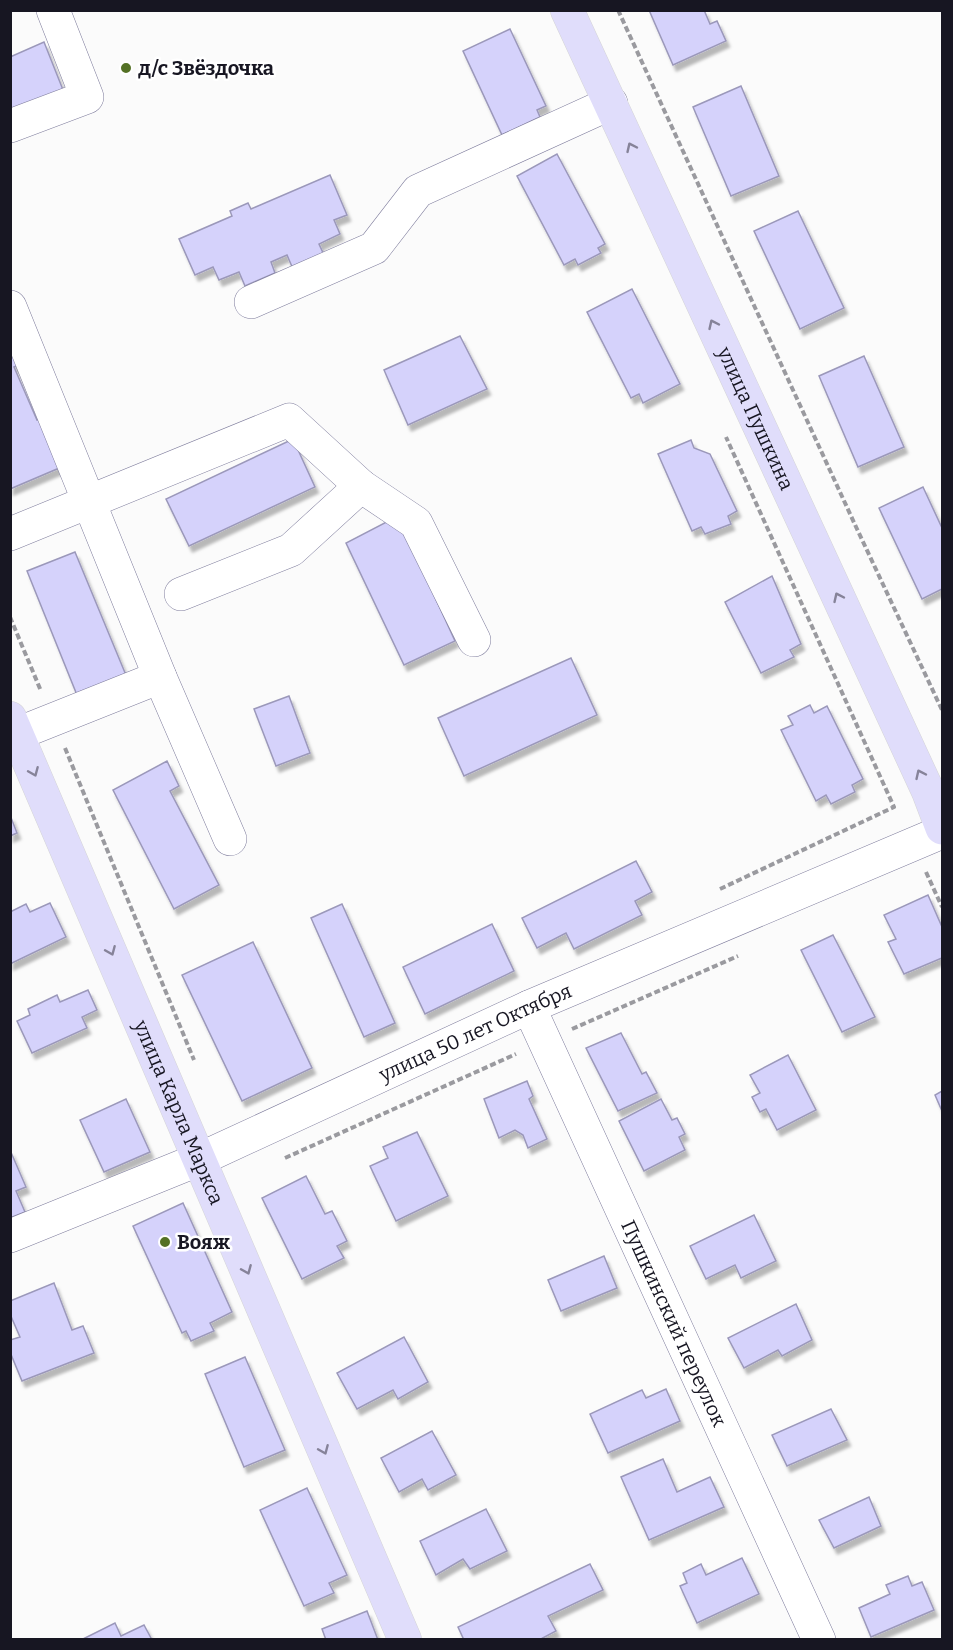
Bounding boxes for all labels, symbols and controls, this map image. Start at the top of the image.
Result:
place label: д/с Звёздочка [138,56,274,80]
marker: д/с Звёздочка [119,61,133,75]
one-way arrow [626,143,638,154]
one-way arrow [708,320,720,331]
street label: улица Пушкина [712,342,799,494]
one-way arrow [834,592,846,603]
one-way arrow [26,766,38,777]
one-way arrow [915,769,927,780]
one-way arrow [103,945,115,956]
street label: улица 50 лет Октября [374,978,575,1087]
street label: улица Карла Маркса [129,1016,229,1208]
street label: Пушкинский переулок [616,1216,732,1431]
place label: Вояж [177,1230,231,1254]
marker: Вояж [158,1235,172,1249]
one-way arrow [240,1264,252,1275]
one-way arrow [317,1443,329,1454]

